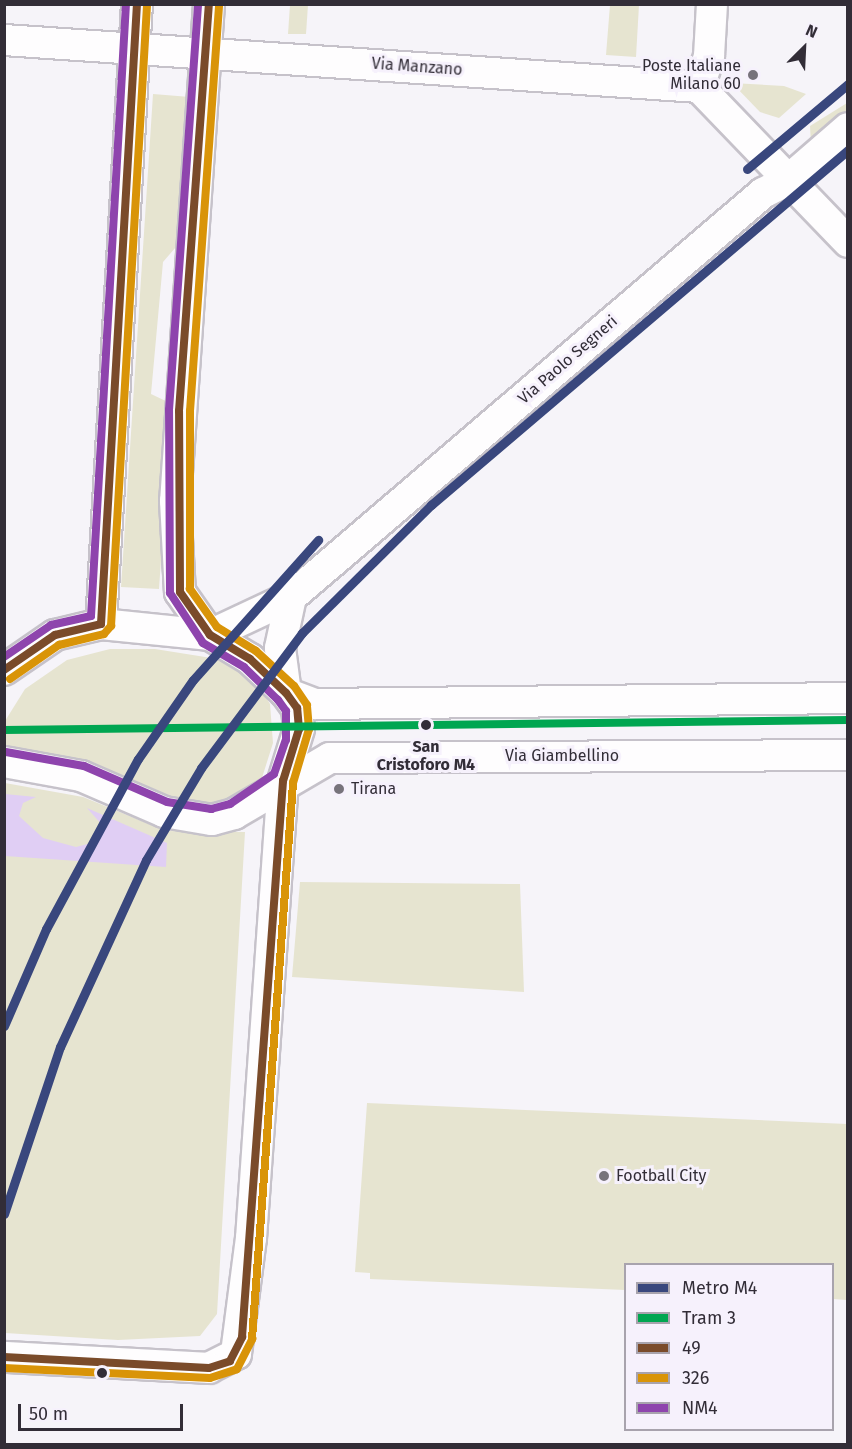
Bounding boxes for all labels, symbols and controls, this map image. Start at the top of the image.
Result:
north arrow [774,18,834,78]
text: N [803,20,820,42]
street label: Via Manzano [371,54,463,80]
place label: Poste Italiane Milano 60 [642,56,741,94]
marker: Poste Italiane Milano 60 [746,68,760,82]
street label: Via Paolo Segneri [514,312,622,408]
marker: San Cristoforo M4 [416,715,436,735]
place label: San Cristoforo M4 [377,737,475,775]
street label: Via Giambellino [505,746,619,766]
place label: Tirana [351,779,396,799]
marker: Tirana [332,782,346,796]
place label: Football City [616,1166,706,1186]
marker: Football City [597,1169,611,1183]
legend [624,1263,834,1431]
text: Metro M4 [682,1277,757,1299]
text: Tram 3 [682,1307,736,1329]
text: 49 [682,1337,701,1359]
unlabelled marker [96,1367,108,1379]
text: 326 [682,1367,709,1389]
scale bar [21,1392,186,1430]
text: NM4 [682,1397,718,1419]
text: 50 m [29,1403,68,1425]

